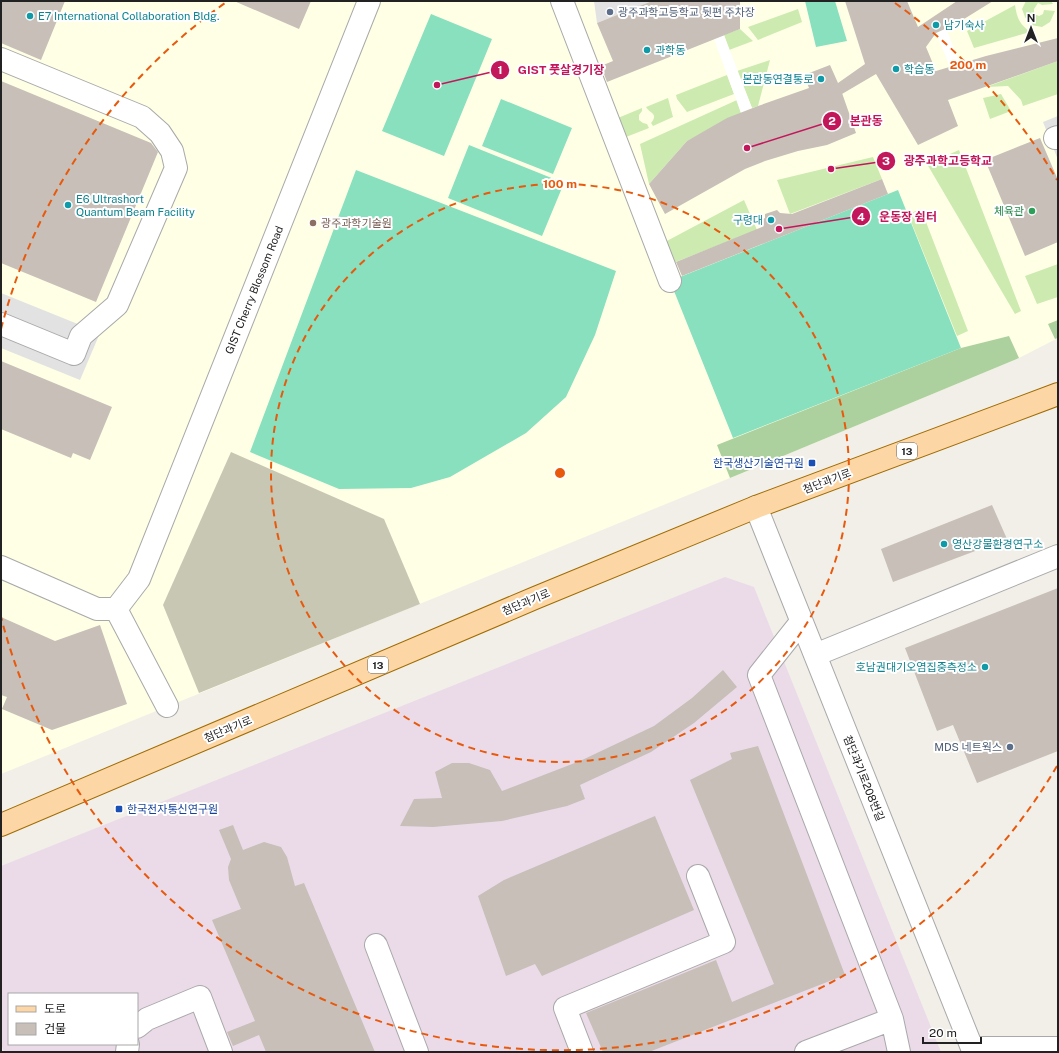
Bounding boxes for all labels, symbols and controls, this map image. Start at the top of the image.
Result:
place label: 광주과학고등학교 뒷편 주차장 [618,6,755,18]
marker: 광주과학고등학교 뒷편 주차장 [605,7,615,17]
north arrow [1011,8,1051,48]
place label: E7 International Collaboration Bldg. [38,10,219,22]
marker: E7 International Collaboration Bldg. [25,11,35,21]
text: N [1027,12,1035,24]
place label: 남기숙사 [944,19,984,31]
marker: 남기숙사 [931,20,941,30]
place label: 과학동 [655,44,685,56]
marker: 과학동 [642,45,652,55]
callout: GIST 풋살경기장 [490,58,612,82]
text: 200 m [950,58,986,72]
text: 1 [497,63,503,77]
text: GIST 풋살경기장 [518,63,604,77]
place label: 학습동 [904,63,934,75]
marker: 학습동 [891,64,901,74]
place label: 본관동연결통로 [742,73,813,85]
marker: 본관동연결통로 [816,74,826,84]
callout: 본관동 [822,109,891,133]
text: 2 [828,114,836,128]
text: 본관동 [849,114,883,128]
callout: 광주과학고등학교 [876,149,1000,173]
text: 3 [882,154,890,168]
text: 광주과학고등학교 [904,154,992,168]
text: 100 m [543,177,577,191]
place label: E6 Ultrashort Quantum Beam Facility [76,193,195,218]
marker: E6 Ultrashort Quantum Beam Facility [63,200,73,210]
callout: 운동장 쉼터 [851,204,945,228]
place label: 체육관 [994,205,1024,217]
marker: 체육관 [1027,206,1037,216]
text: 4 [857,210,865,224]
text: 운동장 쉼터 [879,210,937,224]
place label: 구령대 [733,214,763,226]
marker: 구령대 [766,215,776,225]
place label: 광주과학기술원 [321,217,392,229]
marker: 광주과학기술원 [308,218,318,228]
street label: GIST Cherry Blossom Road [223,224,285,356]
road number: 13 [897,443,917,459]
place label: 한국생산기술연구원 [713,457,804,469]
marker: 한국생산기술연구원 [807,458,817,468]
centre of rings [553,466,567,480]
street label: 첨단과기로 [801,466,853,496]
place label: 영산강물환경연구소 [952,538,1043,550]
marker: 영산강물환경연구소 [939,539,949,549]
street label: 첨단과기로 [500,587,552,617]
road number: 13 [368,657,388,673]
place label: 호남권대기오염집중측정소 [856,661,977,673]
marker: 호남권대기오염집중측정소 [980,662,990,672]
street label: 첨단과기로 [202,714,254,744]
street label: 첨단과기로208번길 [841,733,887,823]
place label: MDS 네트웍스 [934,741,1002,753]
marker: MDS 네트웍스 [1005,742,1015,752]
place label: 한국전자통신연구원 [127,803,218,815]
marker: 한국전자통신연구원 [114,804,124,814]
legend [8,993,138,1045]
text: 도로 [44,1002,66,1016]
scale bar [923,1019,981,1045]
text: 건물 [44,1022,66,1036]
text: 20 m [929,1026,957,1040]

